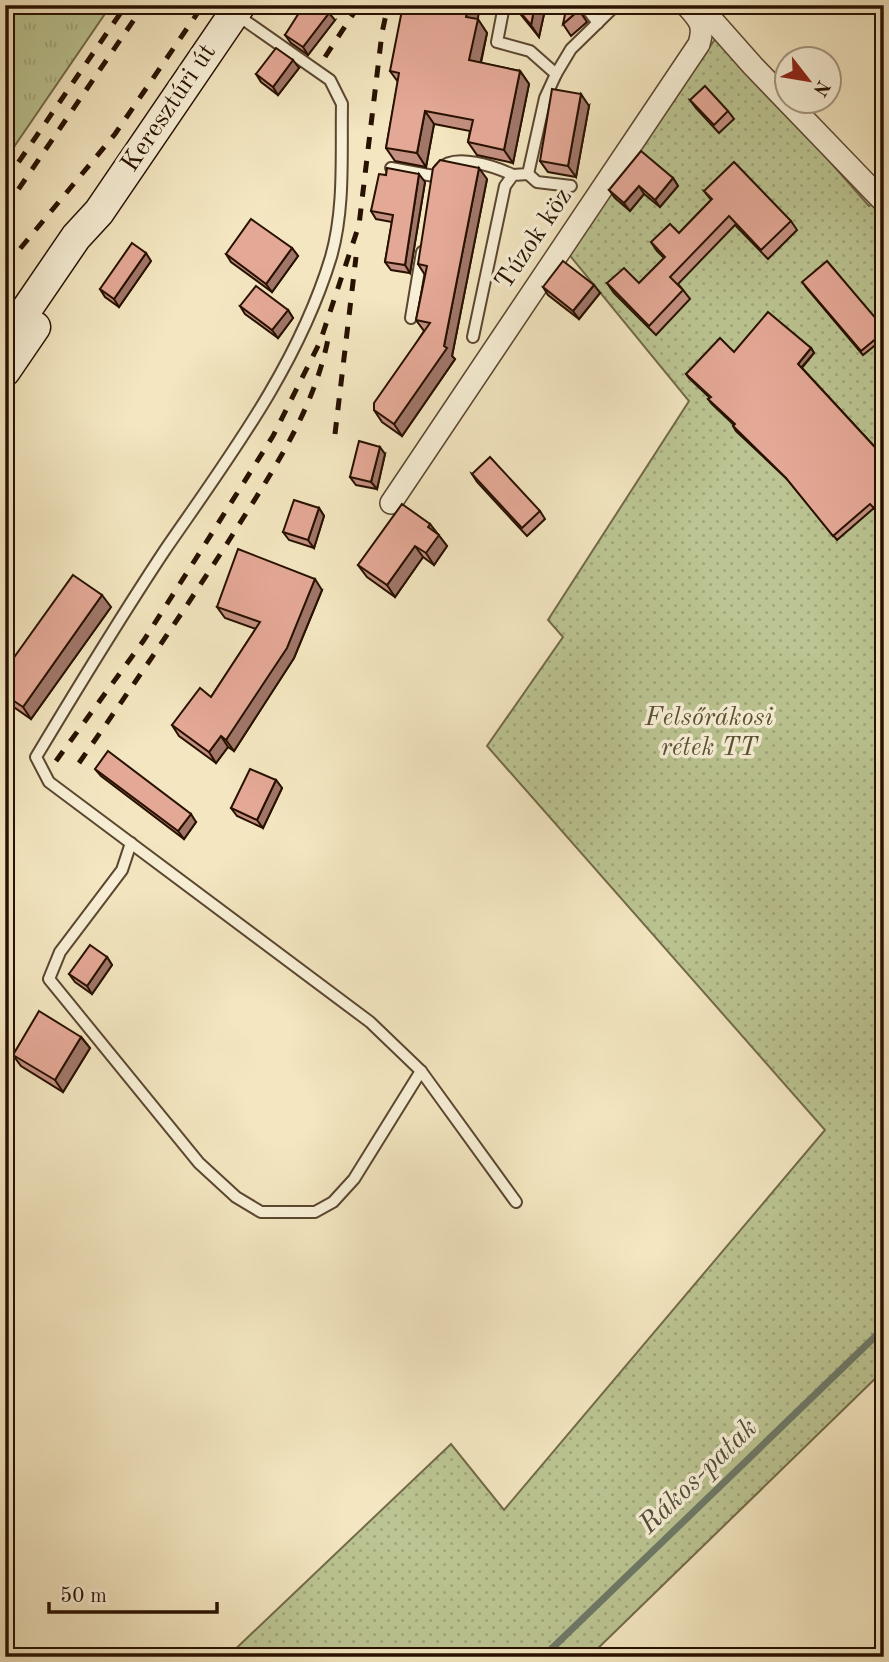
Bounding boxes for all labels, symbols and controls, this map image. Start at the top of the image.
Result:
street label: Keresztúri út [117,39,221,177]
north arrow [774,46,844,116]
text: N [808,76,832,99]
street label: Túzok köz [491,184,577,294]
park label: Felsőrákosi rétek TT [644,705,773,761]
water label: Rákos-patak [634,1414,763,1540]
scale bar [49,1571,217,1615]
text: 50 m [60,1586,107,1607]

